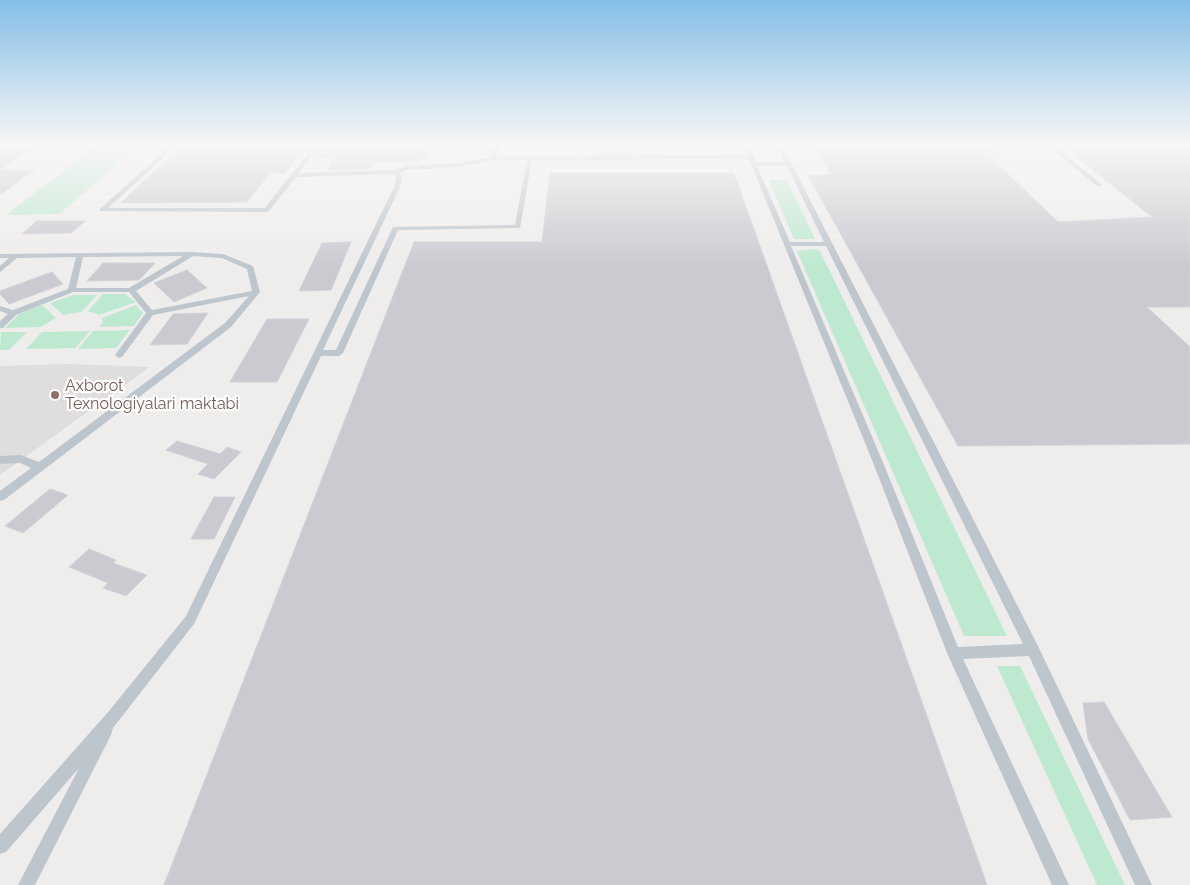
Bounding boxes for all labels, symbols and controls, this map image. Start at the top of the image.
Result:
place label: Axborot Texnologiyalari maktabi [65,376,239,414]
marker: Axborot Texnologiyalari maktabi [49,389,61,401]

